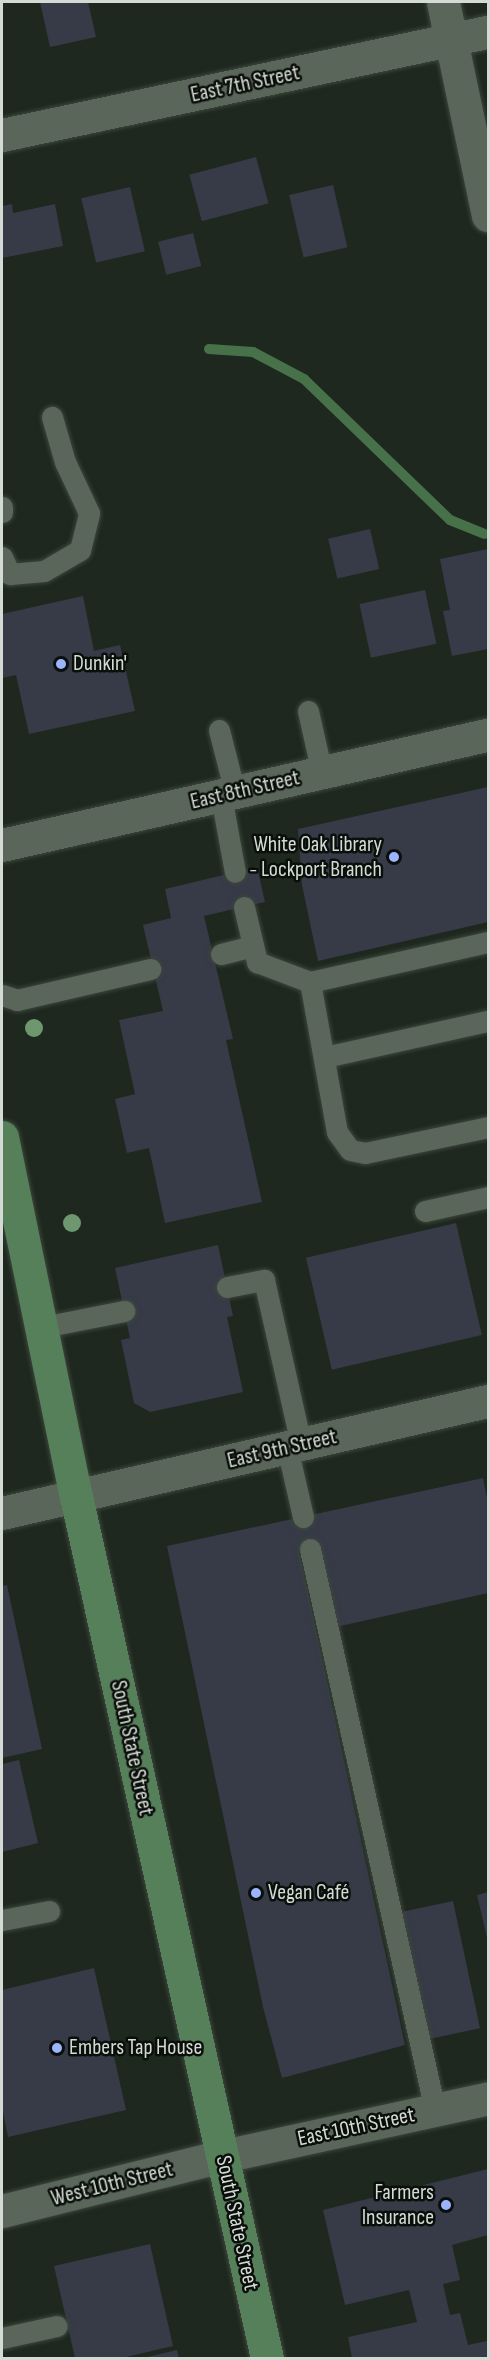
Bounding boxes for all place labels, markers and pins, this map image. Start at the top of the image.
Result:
place label: Dunkin' [73,651,127,677]
marker: Dunkin' [54,657,68,671]
place label: White Oak Library - Lockport Branch [249,831,382,882]
marker: White Oak Library - Lockport Branch [387,850,401,864]
place label: Vegan Café [268,1880,349,1906]
marker: Vegan Café [249,1886,263,1900]
place label: Embers Tap House [69,2035,202,2061]
marker: Embers Tap House [50,2041,64,2055]
place label: Farmers Insurance [362,2179,434,2230]
marker: Farmers Insurance [439,2198,453,2212]

